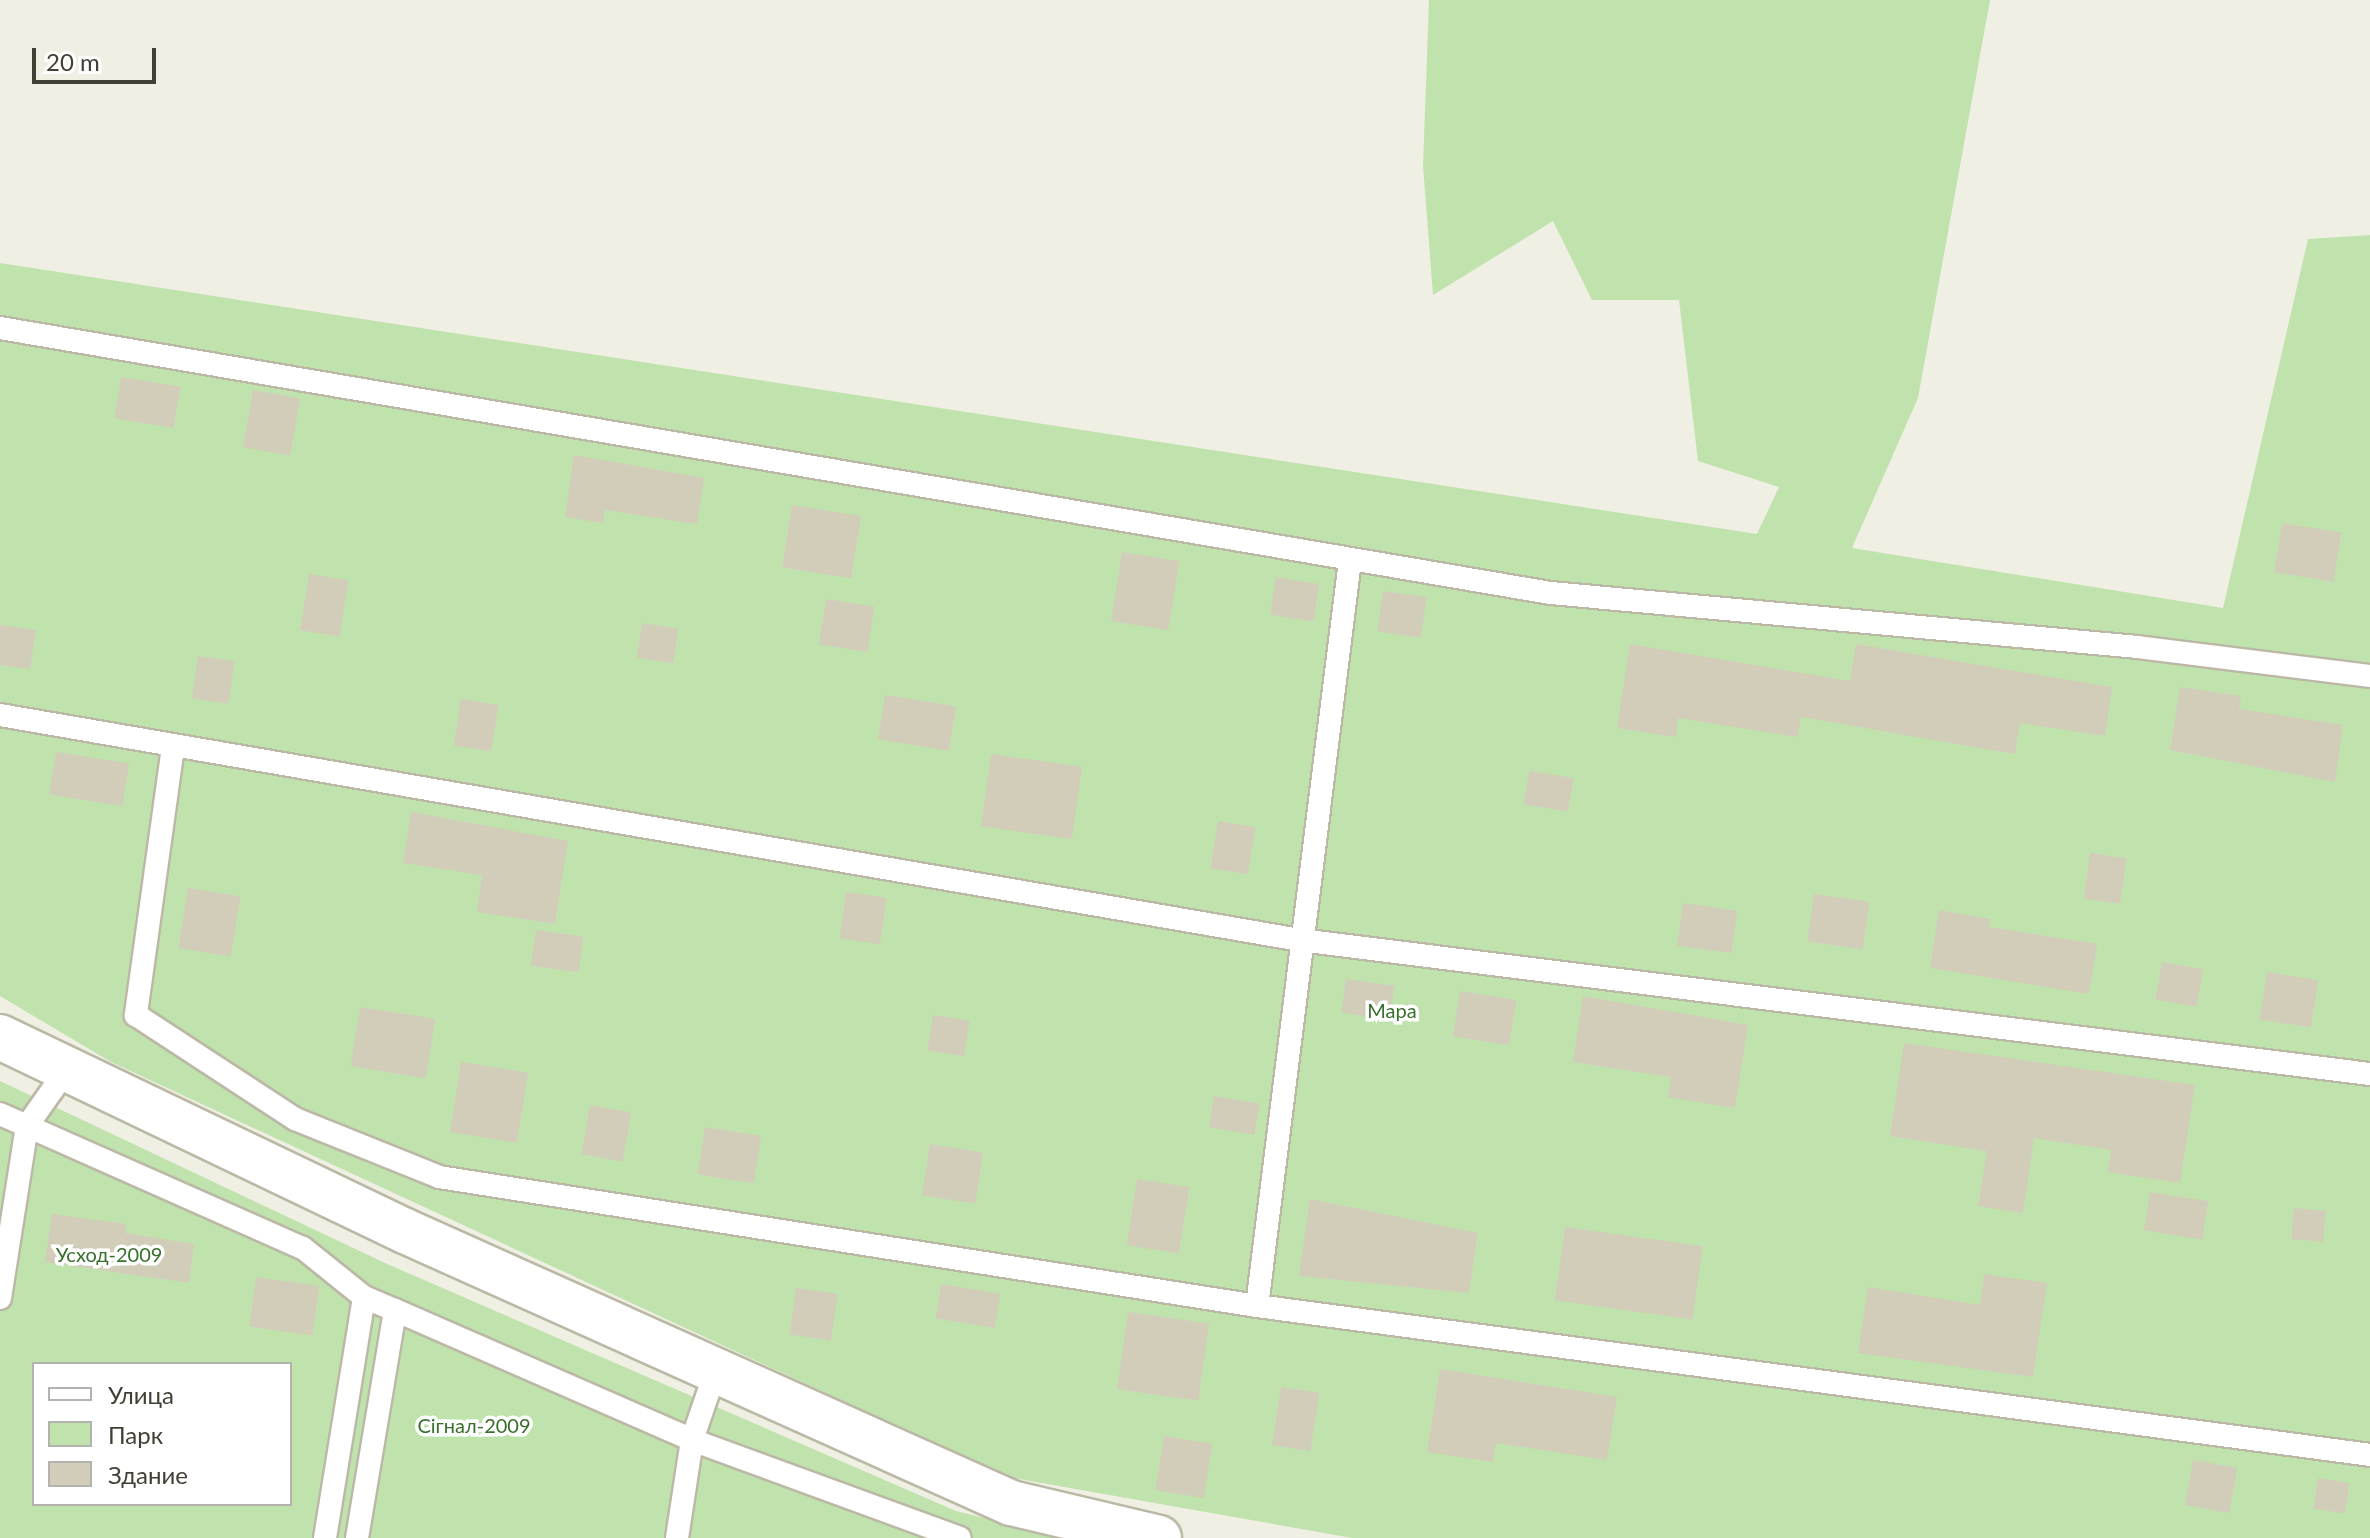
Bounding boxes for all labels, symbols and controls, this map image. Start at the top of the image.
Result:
scale bar [36,32,160,82]
text: 20 m [46,47,100,76]
park label: Мара [1367,998,1417,1022]
park label: Усход-2009 [56,1242,162,1266]
legend [32,1362,292,1506]
text: Улица [108,1380,174,1409]
park label: Сігнал-2009 [417,1413,531,1437]
text: Парк [108,1420,163,1449]
text: Здание [108,1460,188,1489]

